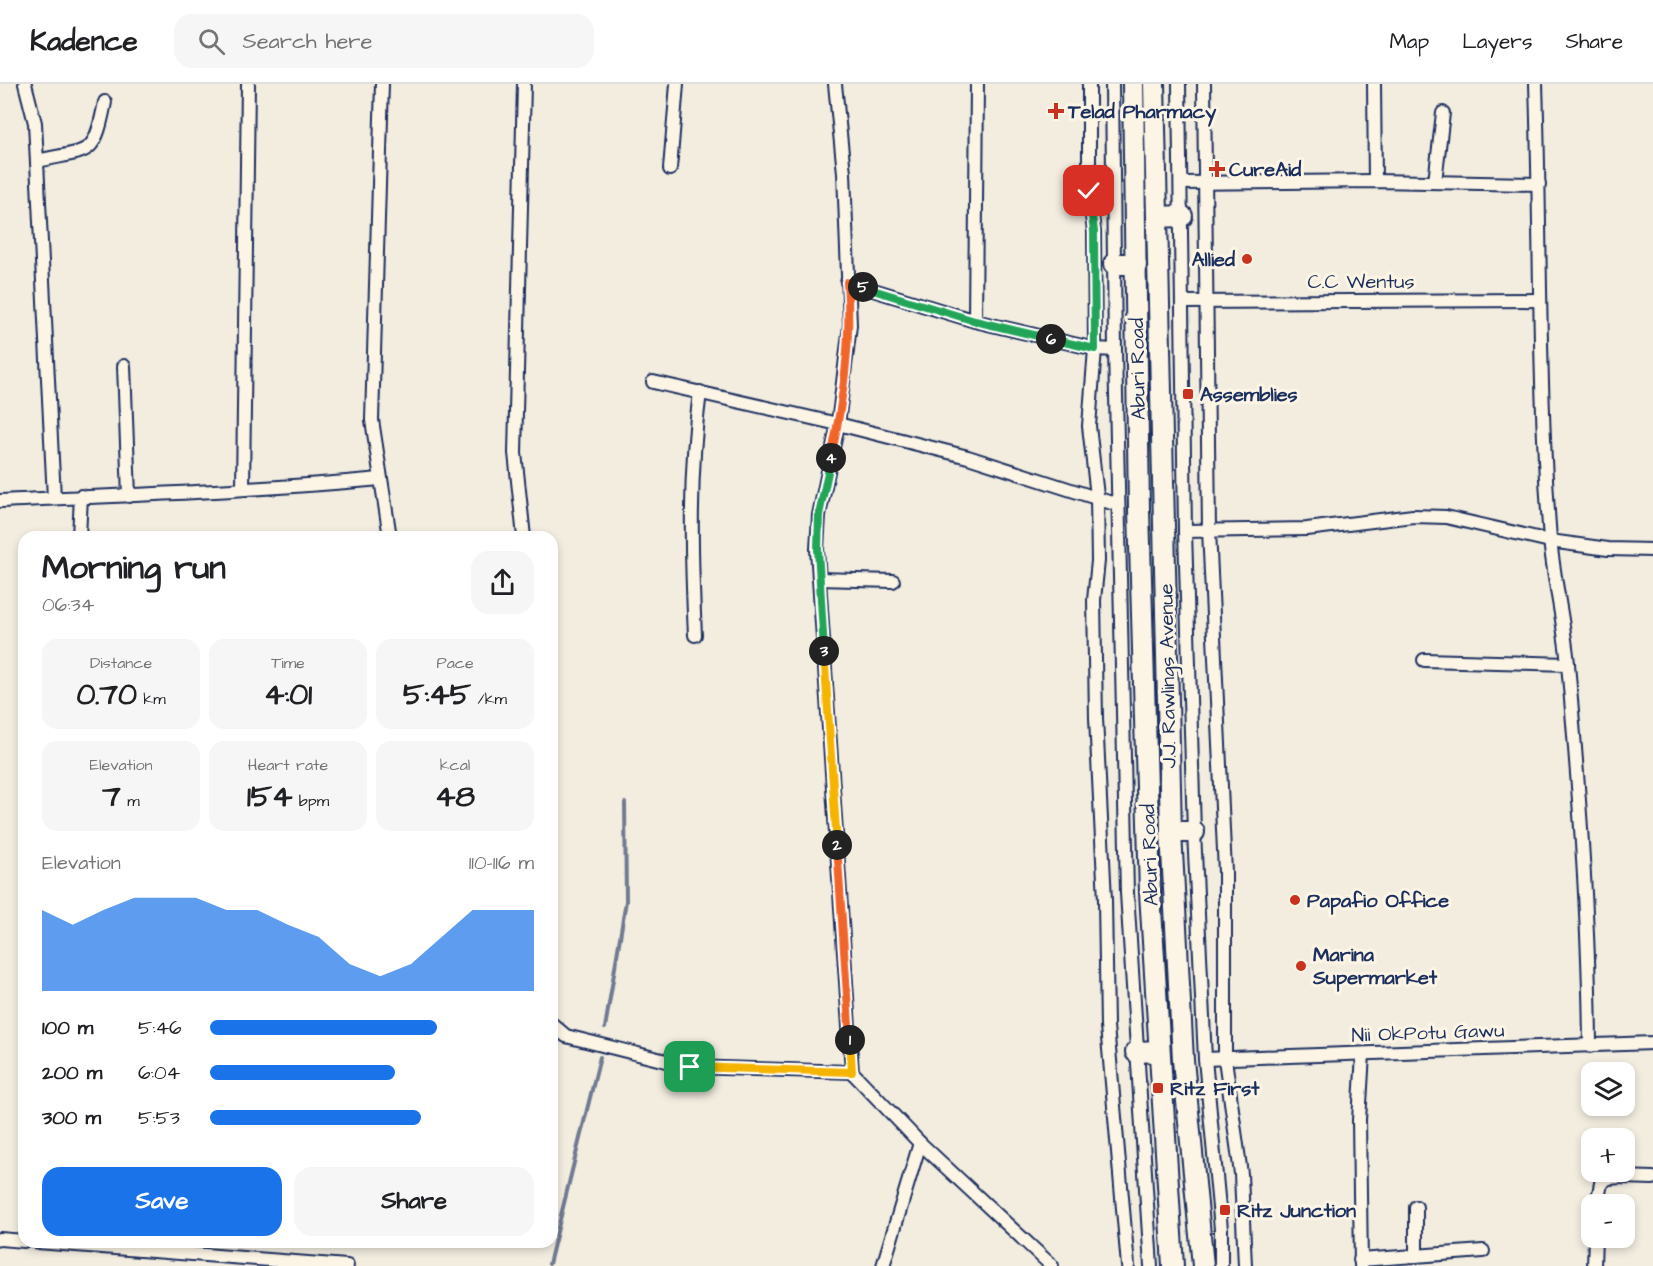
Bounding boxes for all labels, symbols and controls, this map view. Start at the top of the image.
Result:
search box [174,14,594,68]
text: Kadence [30,22,138,61]
icon: search [195,25,228,58]
text: Search here [243,26,372,57]
text: Map [1389,27,1429,56]
text: Layers [1462,27,1532,56]
text: Share [1565,27,1623,56]
place label: Telad Pharmacy [1067,98,1216,127]
marker: Telad Pharmacy [1049,104,1063,118]
place label: CureAid [1229,156,1302,184]
marker: CureAid [1210,162,1224,176]
pin [1063,165,1114,216]
icon: check [1072,174,1105,207]
place label: Allied [1192,246,1236,274]
marker: Allied [1240,252,1254,266]
street label: C.C Wentus [1307,268,1415,296]
pin: 5 [848,272,878,302]
text: 5 [857,276,869,298]
street label: Aburi Road [1123,318,1153,420]
pin: 6 [1036,324,1066,354]
text: 6 [1046,328,1056,350]
place label: Assemblies [1200,381,1298,409]
marker: Assemblies [1181,387,1195,401]
pin: 4 [816,443,846,473]
text: 4 [826,447,836,469]
text: Morning run [42,545,226,591]
button: share [471,551,534,614]
street label: J.J. Rawlings Avenue [1152,583,1185,769]
text: 06:34 [42,591,94,619]
pin: 3 [809,636,839,666]
text: 3 [820,640,828,662]
text: Distance [90,652,152,674]
text: Time [271,652,305,674]
text: Pace [436,652,474,674]
text: 0.70 [76,674,137,716]
text: 4:01 [264,674,312,716]
text: 5:45 [403,674,471,716]
text: km [137,688,166,710]
text: /km [471,688,507,710]
text: Elevation [90,754,152,776]
text: Heart rate [248,754,328,776]
text: kcal [440,754,470,776]
text: 7 [102,776,121,818]
text: 154 [247,776,292,818]
text: 48 [435,776,475,818]
text: m [121,790,140,812]
text: bpm [292,790,329,812]
street label: Aburi Road [1134,803,1166,907]
pin: 2 [822,830,852,860]
text: 2 [832,834,842,856]
text: Elevation [42,849,121,877]
text: 110–116 m [469,849,534,877]
place label: Papafio Office [1307,887,1449,915]
marker: Papafio Office [1288,893,1302,907]
place label: Marina Supermarket [1312,941,1438,992]
marker: Marina Supermarket [1294,959,1308,973]
text: 100 m [42,1014,93,1042]
text: 5:46 [138,1014,182,1042]
street label: Nii OkPotu Gawu [1351,1016,1505,1050]
pin: 1 [835,1025,865,1055]
text: 1 [849,1029,851,1051]
pin [664,1041,715,1092]
icon: arrive [673,1050,706,1083]
text: 200 m [42,1059,102,1087]
text: 6:04 [138,1059,180,1087]
map controls [1581,1062,1635,1248]
button: layers [1581,1062,1635,1116]
place label: Ritz First [1170,1075,1260,1103]
marker: Ritz First [1151,1081,1165,1095]
text: 300 m [42,1104,101,1132]
text: 5:53 [138,1104,180,1132]
button: + [1581,1128,1635,1182]
button: Save [42,1167,282,1236]
button: Share [294,1167,534,1236]
button: − [1581,1194,1635,1248]
place label: Ritz Junction [1237,1197,1356,1225]
marker: Ritz Junction [1218,1203,1232,1217]

